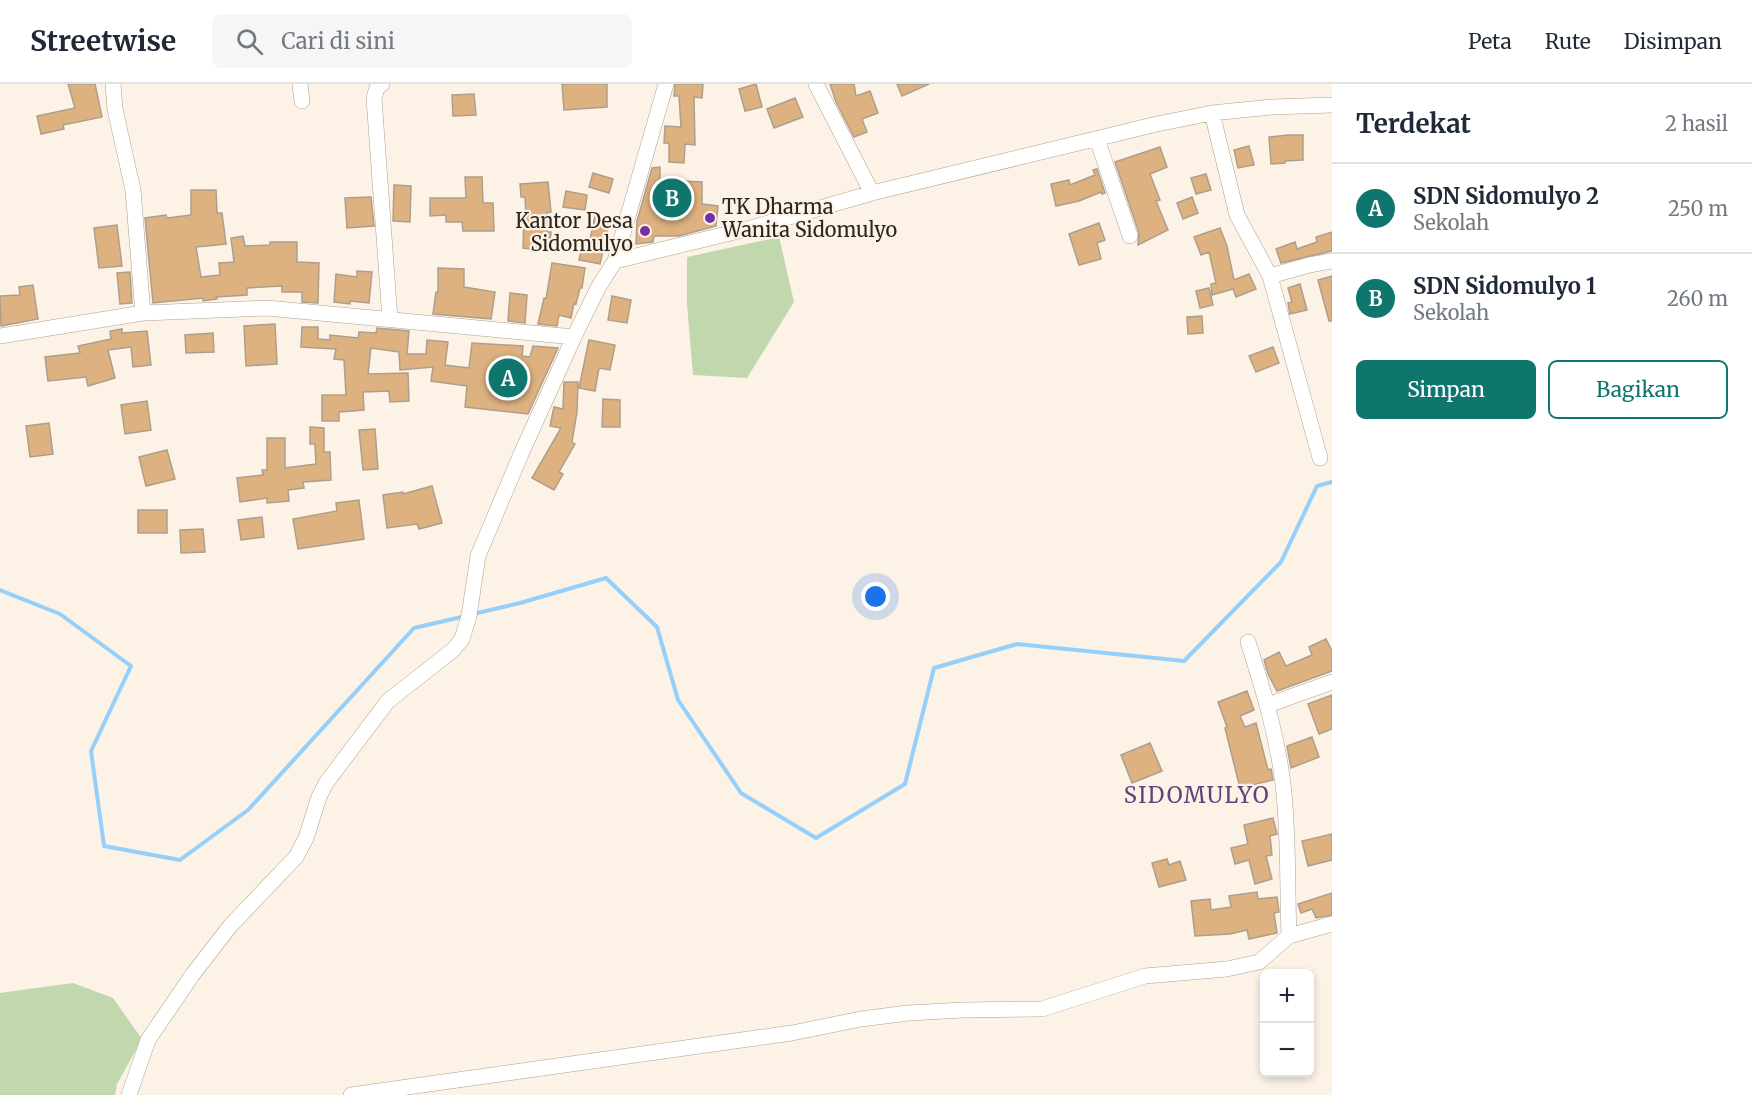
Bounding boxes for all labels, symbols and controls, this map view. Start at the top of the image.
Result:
search box [212,14,632,68]
text: Streetwise [30,23,176,59]
icon: search [233,25,266,58]
text: Cari di sini [281,27,395,55]
text: Peta [1468,28,1512,55]
text: Rute [1545,28,1591,55]
text: Disimpan [1624,28,1722,55]
text: Terdekat [1356,107,1471,140]
text: 2 hasil [1665,111,1728,136]
pin: B [652,176,692,220]
text: SDN Sidomulyo 2 [1413,182,1599,210]
place label: TK Dharma Wanita Sidomulyo [721,194,898,242]
text: A [1368,196,1383,221]
text: 250 m [1668,196,1728,221]
place label: Kantor Desa Sidomulyo [515,208,633,256]
text: Sekolah [1413,210,1489,235]
marker: TK Dharma Wanita Sidomulyo [703,211,717,225]
marker: Kantor Desa Sidomulyo [638,224,652,238]
text: SDN Sidomulyo 1 [1413,272,1596,300]
text: B [1369,286,1382,311]
text: 260 m [1667,286,1728,311]
text: Sekolah [1413,300,1489,325]
pin: A [488,356,528,400]
button: Simpan [1356,360,1536,419]
button: Bagikan [1548,360,1728,419]
your location [861,582,890,611]
district label: SIDOMULYO [1124,781,1270,809]
map controls [1260,969,1314,1077]
button: + [1260,969,1314,1023]
button: − [1260,1023,1314,1077]

